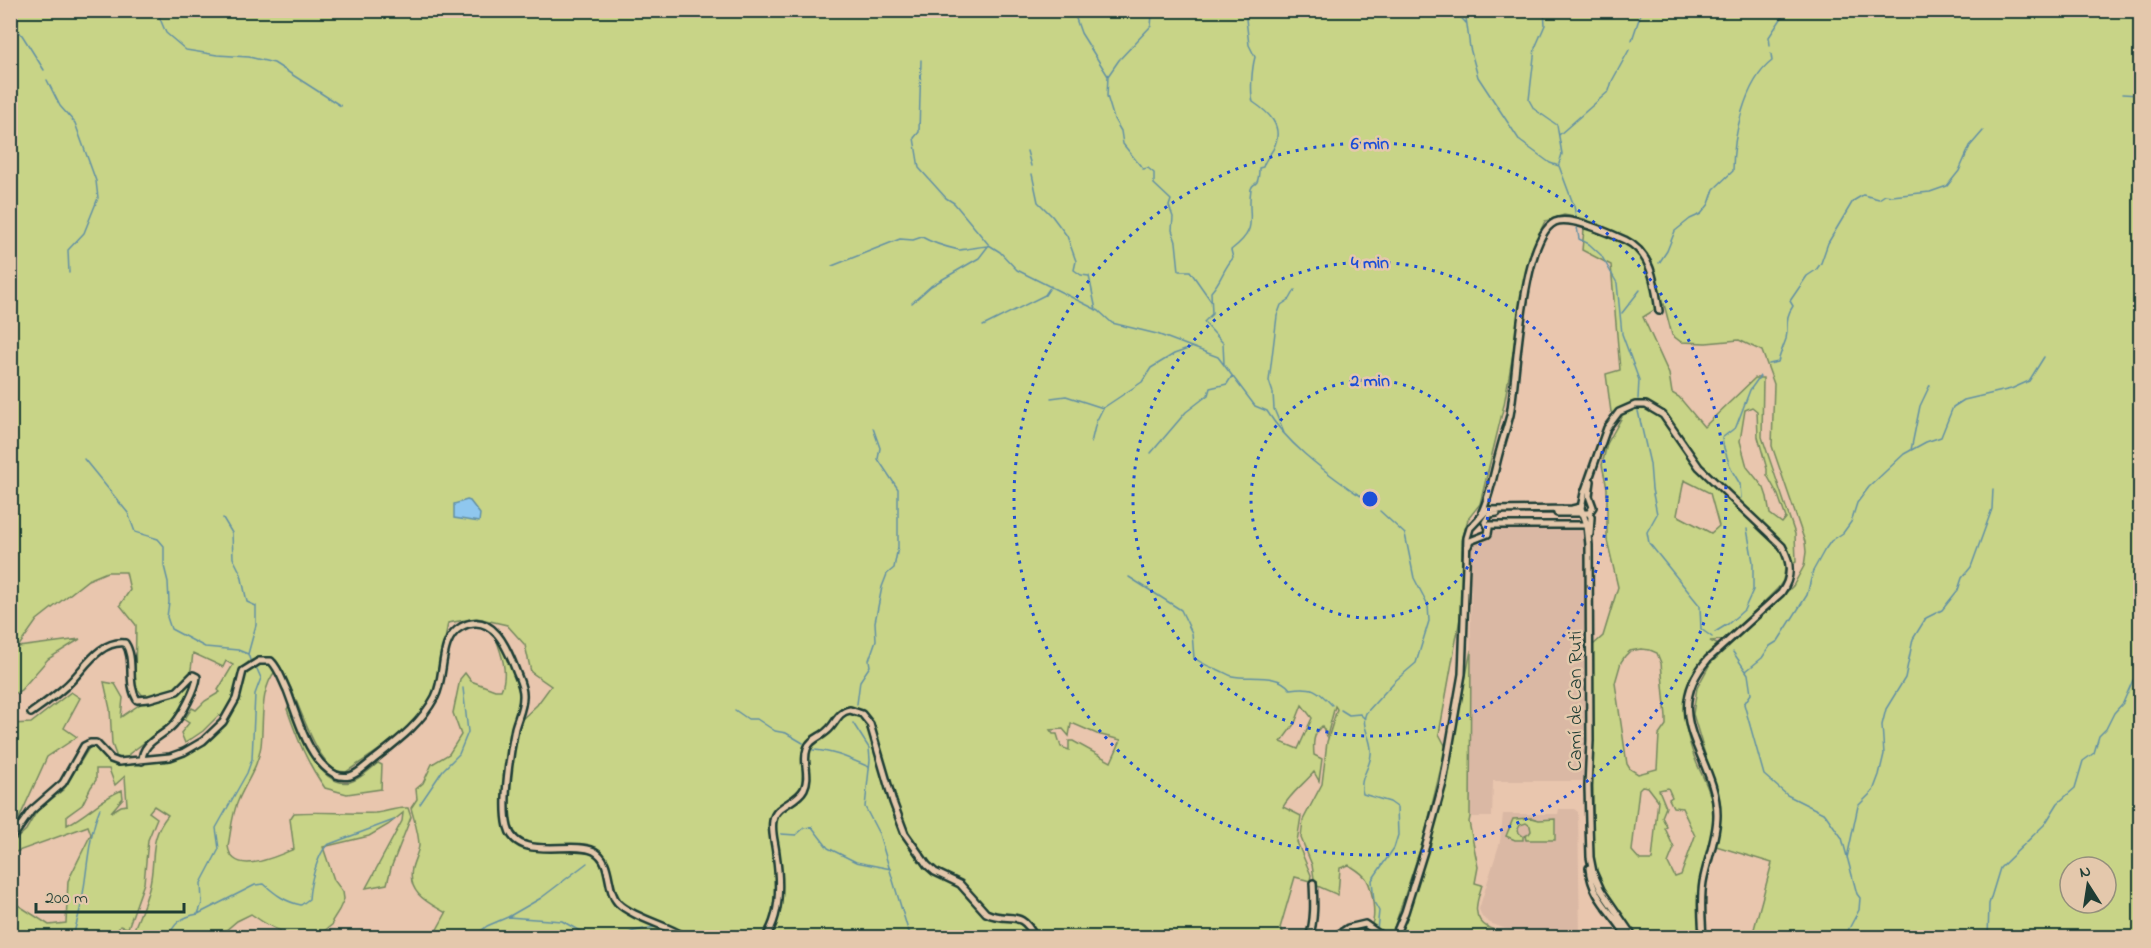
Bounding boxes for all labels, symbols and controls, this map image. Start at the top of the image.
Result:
text: 6 min [1351,132,1389,158]
text: 4 min [1351,251,1389,277]
text: 2 min [1349,369,1390,395]
centre of rings [1360,489,1380,509]
street label: Camí de Can Ruti [1562,631,1591,771]
north arrow [2058,855,2118,915]
text: N [2078,859,2093,885]
scale bar [36,876,184,914]
text: 200 m [45,886,88,912]

